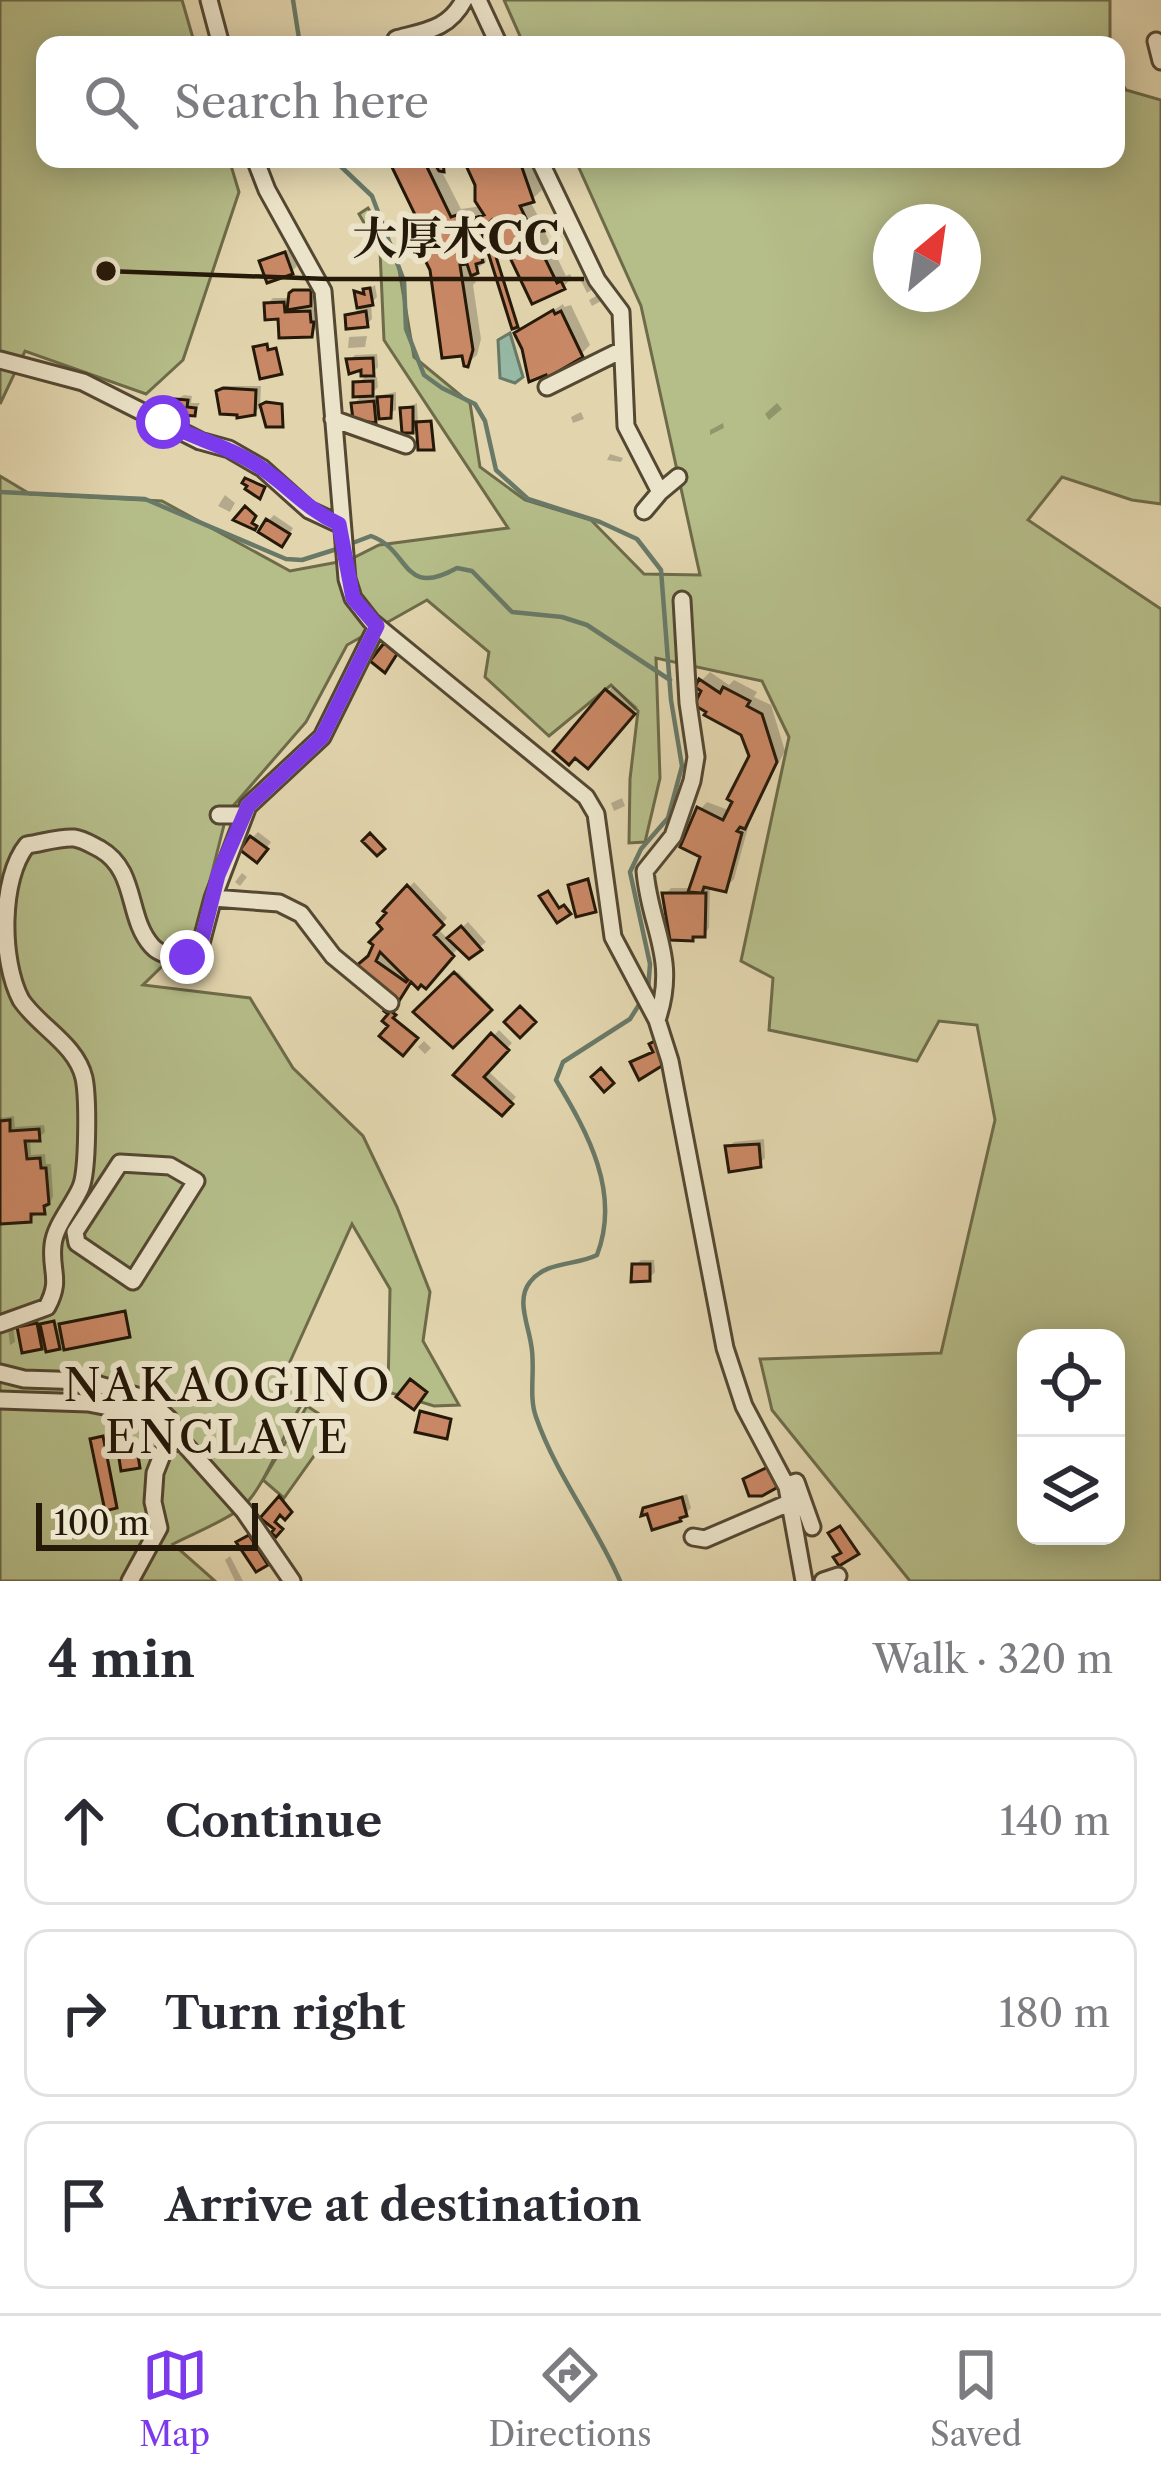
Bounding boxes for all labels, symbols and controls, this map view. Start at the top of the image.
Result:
search box [36,36,1125,168]
icon: search [78,69,144,135]
text: Search here [174,74,429,130]
callout: 大厚木CC [328,198,584,279]
north arrow [873,204,981,312]
text: 大厚木CC [352,210,560,266]
route start [136,395,190,449]
route end [160,930,214,984]
map controls [1017,1329,1125,1545]
button: locate [1017,1329,1125,1437]
district label: NAKAOGINO ENCLAVE [64,1357,392,1465]
button: layers [1017,1437,1125,1545]
scale bar [36,1497,258,1550]
text: 100 m [54,1503,149,1544]
text: 4 min [48,1628,195,1690]
text: Walk · 320 m [873,1635,1113,1683]
icon: ahead [51,1788,117,1854]
text: Continue [165,1793,382,1849]
text: 140 m [1000,1797,1110,1845]
icon: right [51,1980,117,2046]
text: Turn right [165,1985,405,2041]
text: 180 m [999,1989,1110,2037]
icon: arrive [51,2172,117,2238]
text: Arrive at destination [165,2177,642,2233]
tab: Map [139,2342,210,2455]
tab: Directions [489,2342,652,2455]
tab: Saved [930,2342,1022,2455]

